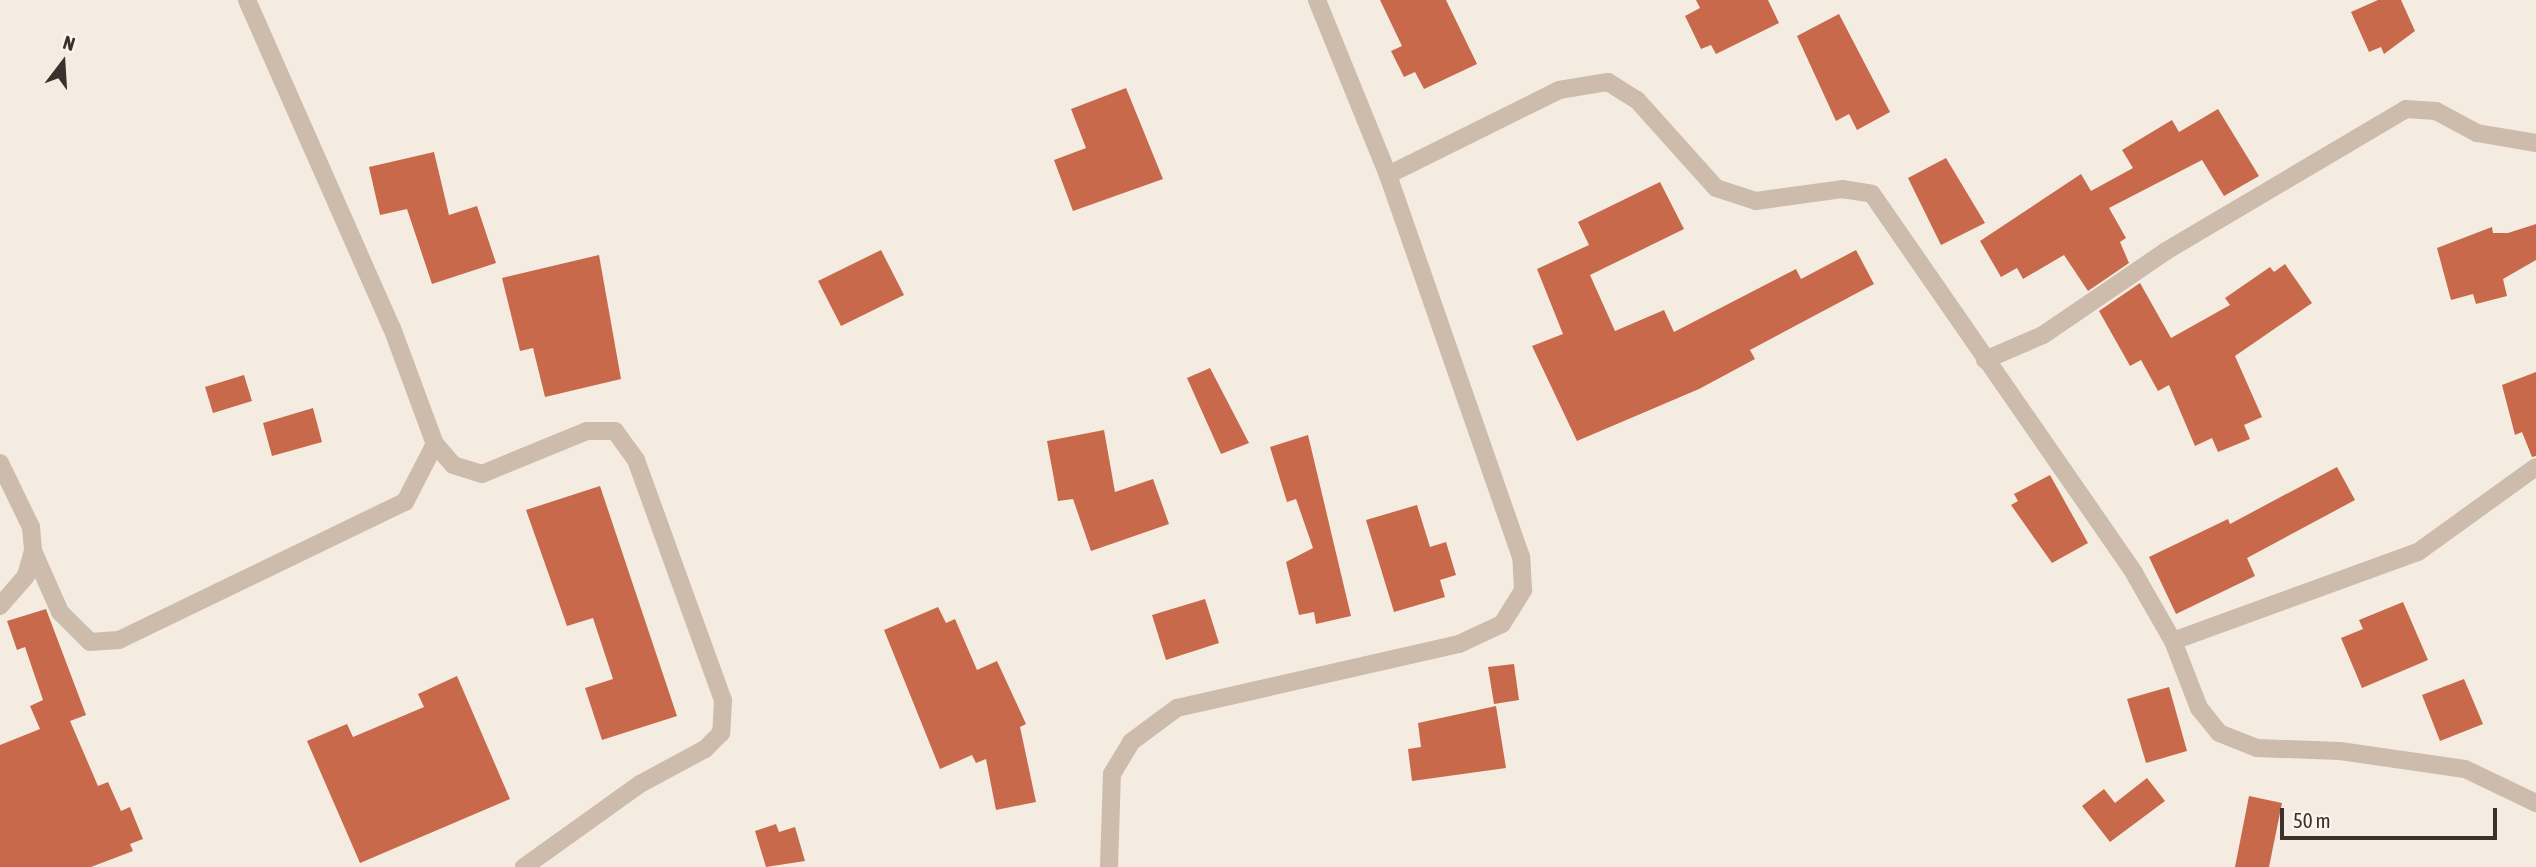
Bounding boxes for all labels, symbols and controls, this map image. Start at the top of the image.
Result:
north arrow [28,28,98,98]
text: N [61,31,78,55]
scale bar [2284,794,2501,838]
text: 50 m [2293,808,2331,832]

